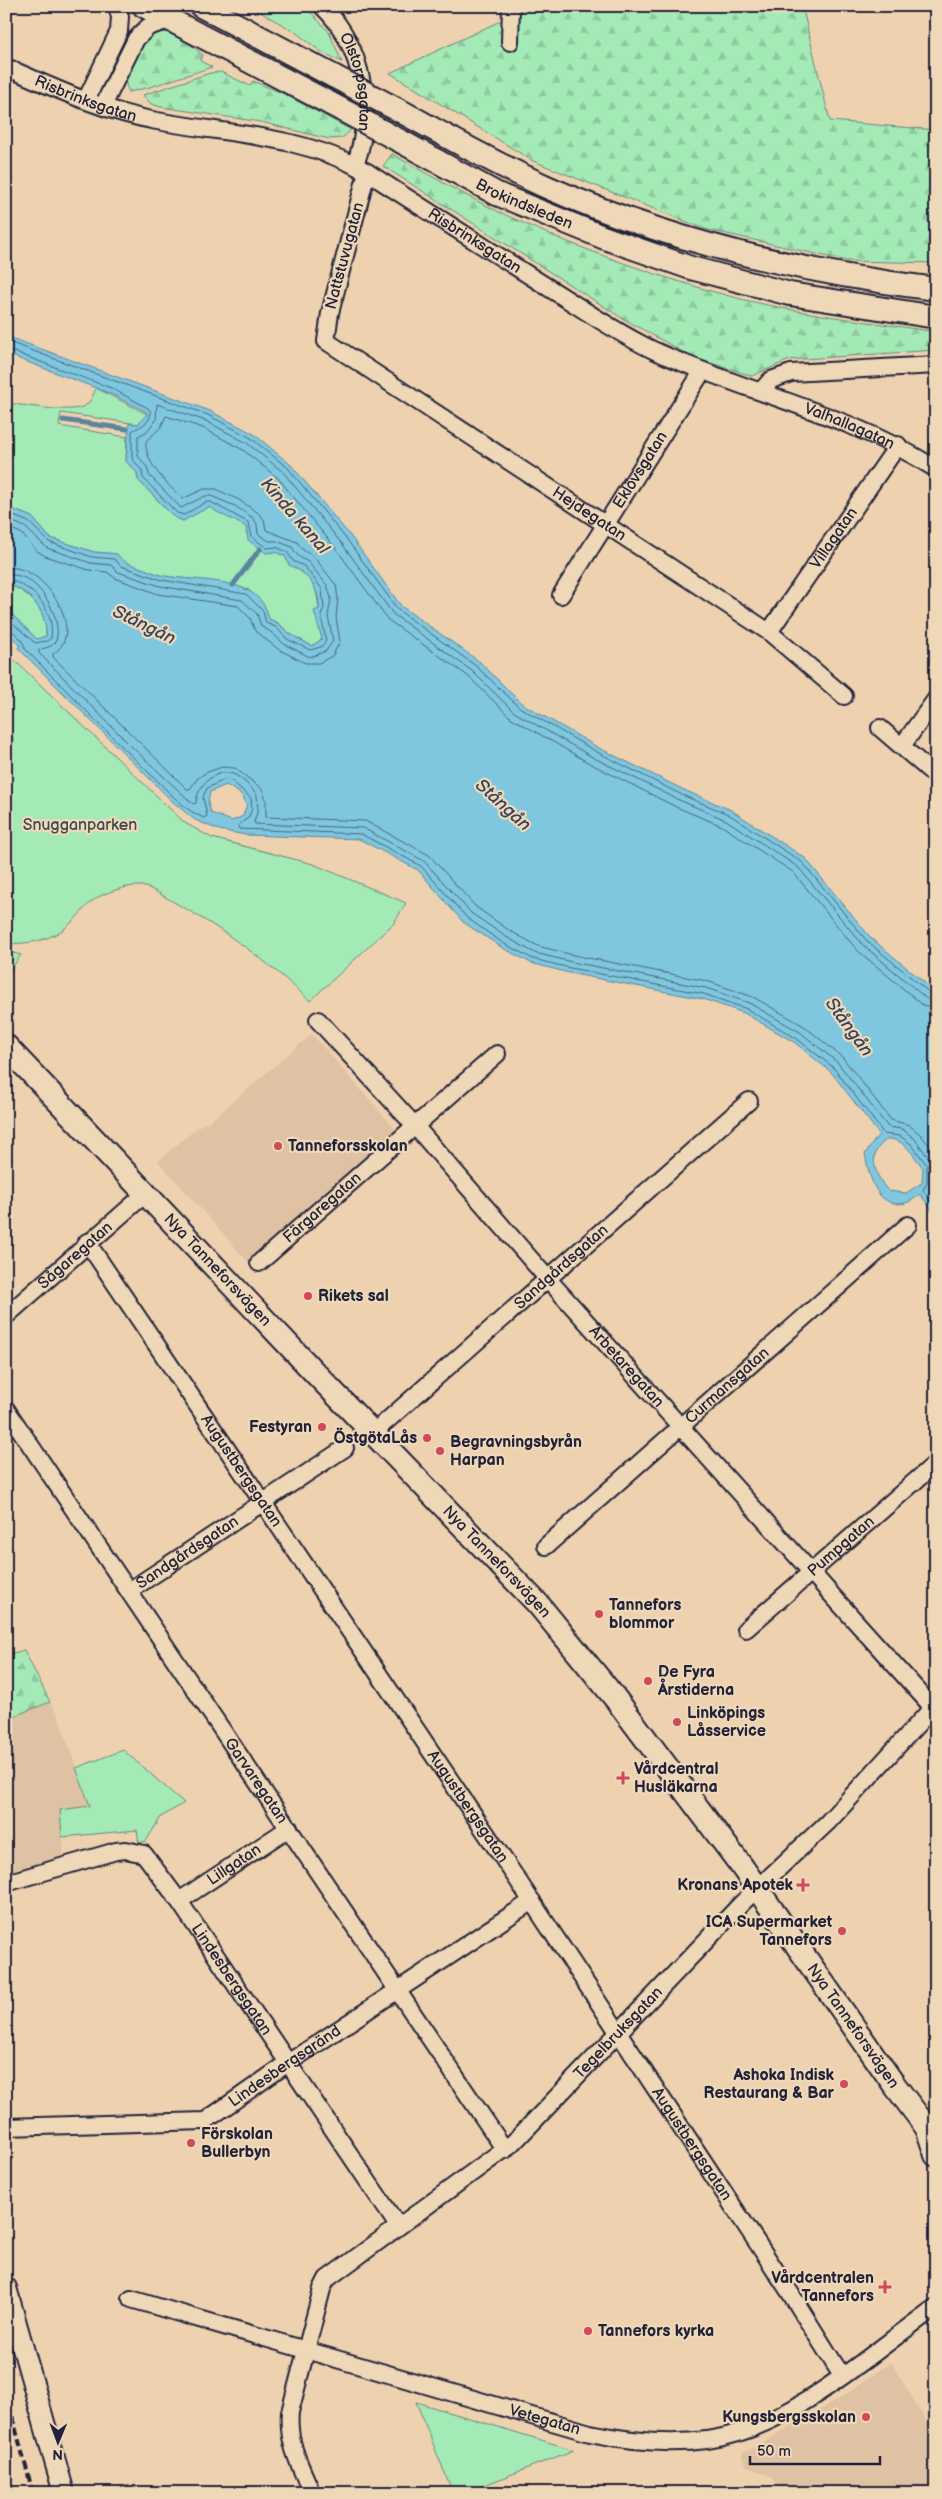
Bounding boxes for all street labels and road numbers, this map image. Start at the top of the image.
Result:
street label: Olstorpsgatan [336,29,374,132]
street label: Risbrinksgatan [32,71,139,126]
street label: Brokindsleden [472,175,576,233]
street label: Nattstuvugatan [322,200,368,312]
street label: Risbrinksgatan [424,204,525,277]
street label: Valhallagatan [802,399,898,454]
street label: Eklövsgatan [609,428,671,512]
street label: Hejdegatan [549,483,630,545]
street label: Villagatan [806,504,862,573]
street label: Färgaregatan [279,1168,365,1247]
street label: Nya Tanneforsvägen [160,1210,275,1330]
street label: Sågaregatan [34,1218,116,1293]
street label: Sandgårdsgatan [510,1220,612,1313]
street label: Arbetaregatan [585,1322,668,1411]
street label: Curmansgatan [681,1343,773,1428]
street label: Augustbergsgatan [197,1411,286,1531]
street label: Nya Tanneforsvägen [439,1502,555,1622]
street label: Sandgårdsgatan [133,1512,242,1593]
street label: Pumpgatan [804,1512,878,1580]
street label: Garvaregatan [221,1734,292,1827]
street label: Augustbergsgatan [423,1747,513,1866]
street label: Lillgatan [203,1840,265,1889]
street label: Lindesbergsgatan [187,1920,276,2039]
street label: Nya Tanneforsvägen [803,1960,903,2092]
street label: Tegelbruksgatan [570,1983,666,2083]
street label: Lindesbergsgränd [225,2021,344,2111]
street label: Augustbergsgatan [648,2084,736,2204]
street label: Vetegatan [507,2400,582,2439]

